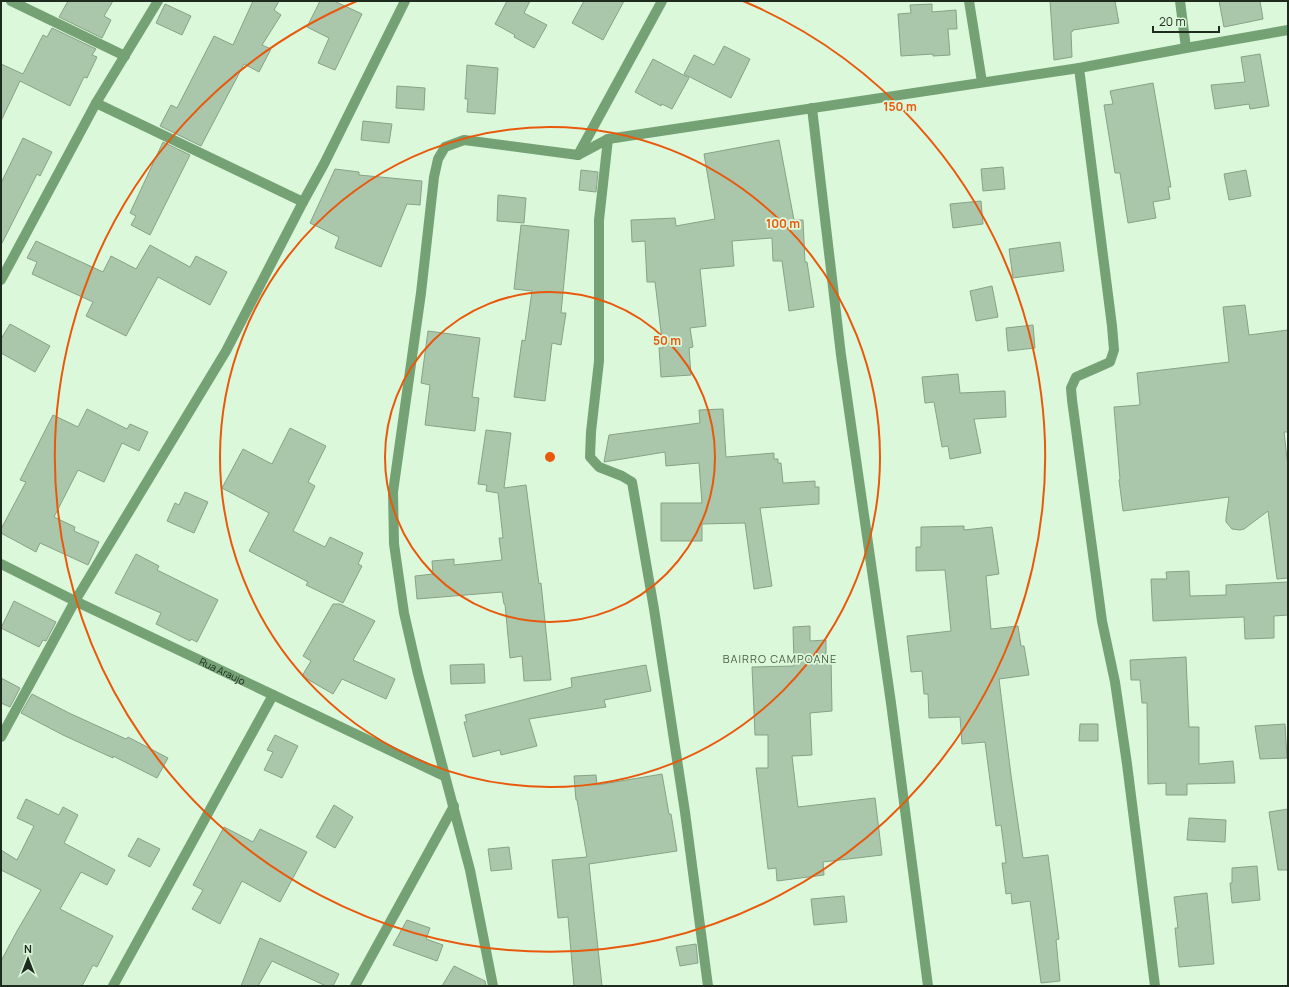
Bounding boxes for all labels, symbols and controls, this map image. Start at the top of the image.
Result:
scale bar [1153,8,1219,34]
text: 20 m [1159,13,1186,30]
text: 150 m [883,98,917,115]
text: 100 m [766,215,800,232]
text: 50 m [653,332,681,349]
centre of rings [543,450,557,464]
district label: BAIRRO CAMPOANE [723,651,837,666]
street label: Rua Araujo [197,654,248,688]
north arrow [8,939,48,979]
text: N [24,941,32,956]

